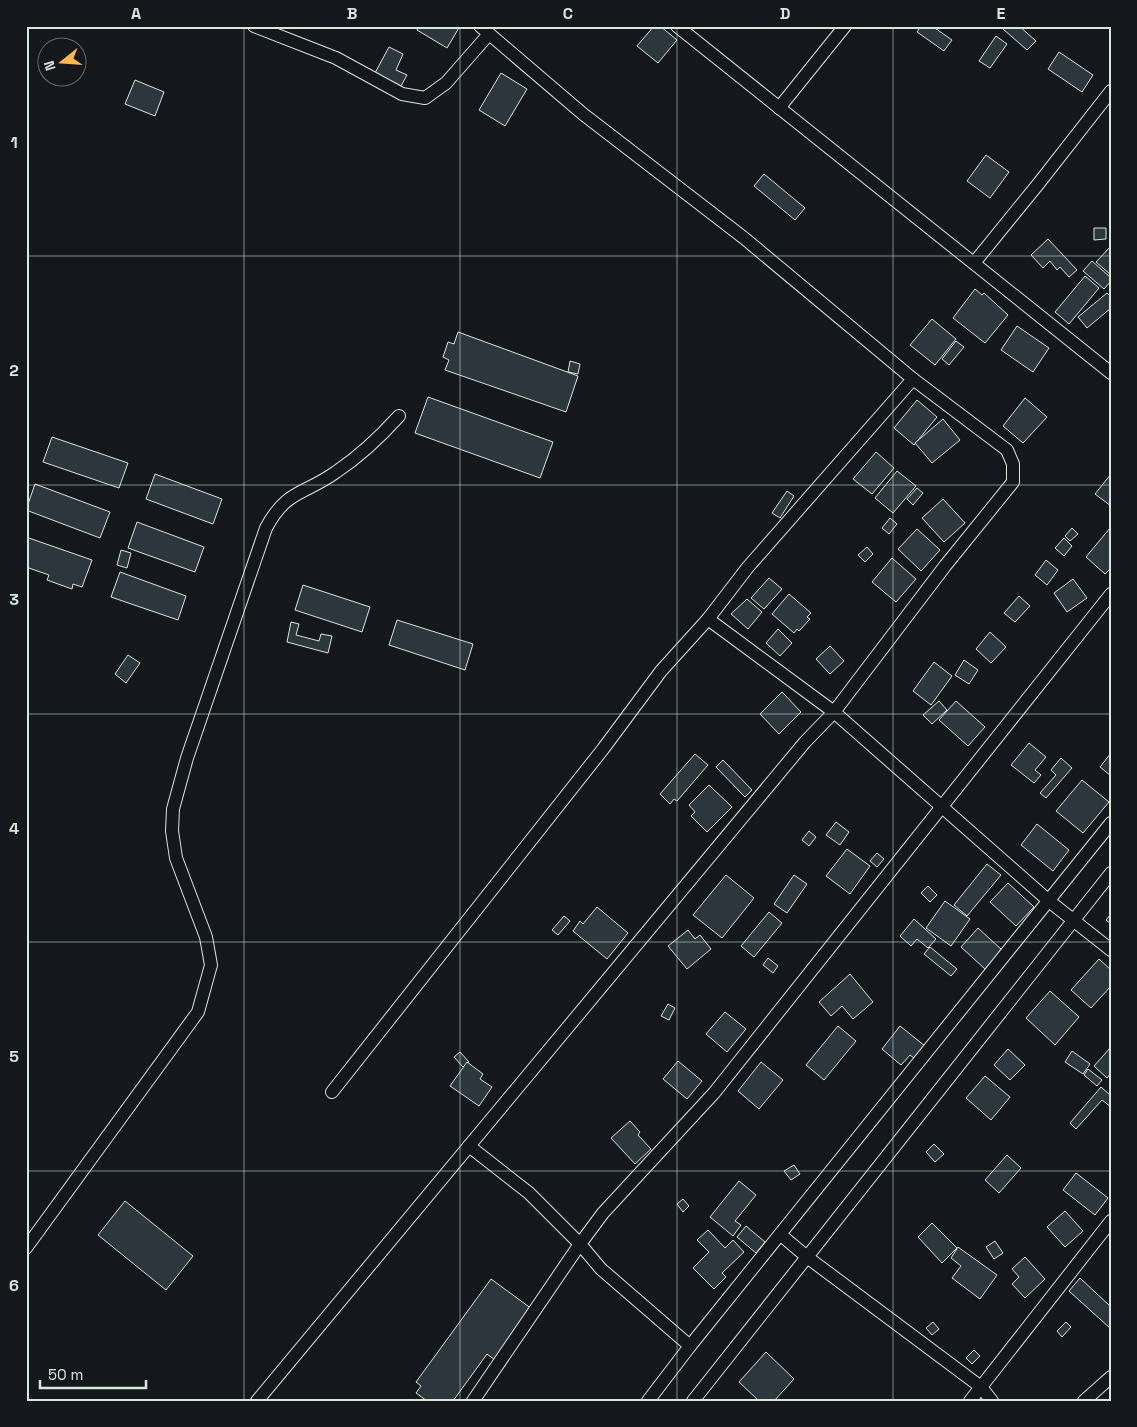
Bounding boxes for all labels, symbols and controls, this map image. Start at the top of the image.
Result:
text: A [131,3,141,24]
text: B [347,3,357,24]
text: C [563,3,573,24]
text: D [780,3,790,24]
text: E [997,3,1006,24]
north arrow [38,38,88,88]
text: N [40,59,60,73]
text: 1 [10,132,18,153]
text: 2 [9,360,19,381]
text: 3 [9,589,19,610]
text: 4 [9,818,19,839]
text: 5 [9,1046,19,1067]
text: 6 [9,1275,19,1296]
scale bar [40,1357,146,1389]
text: 50 m [48,1365,83,1384]

